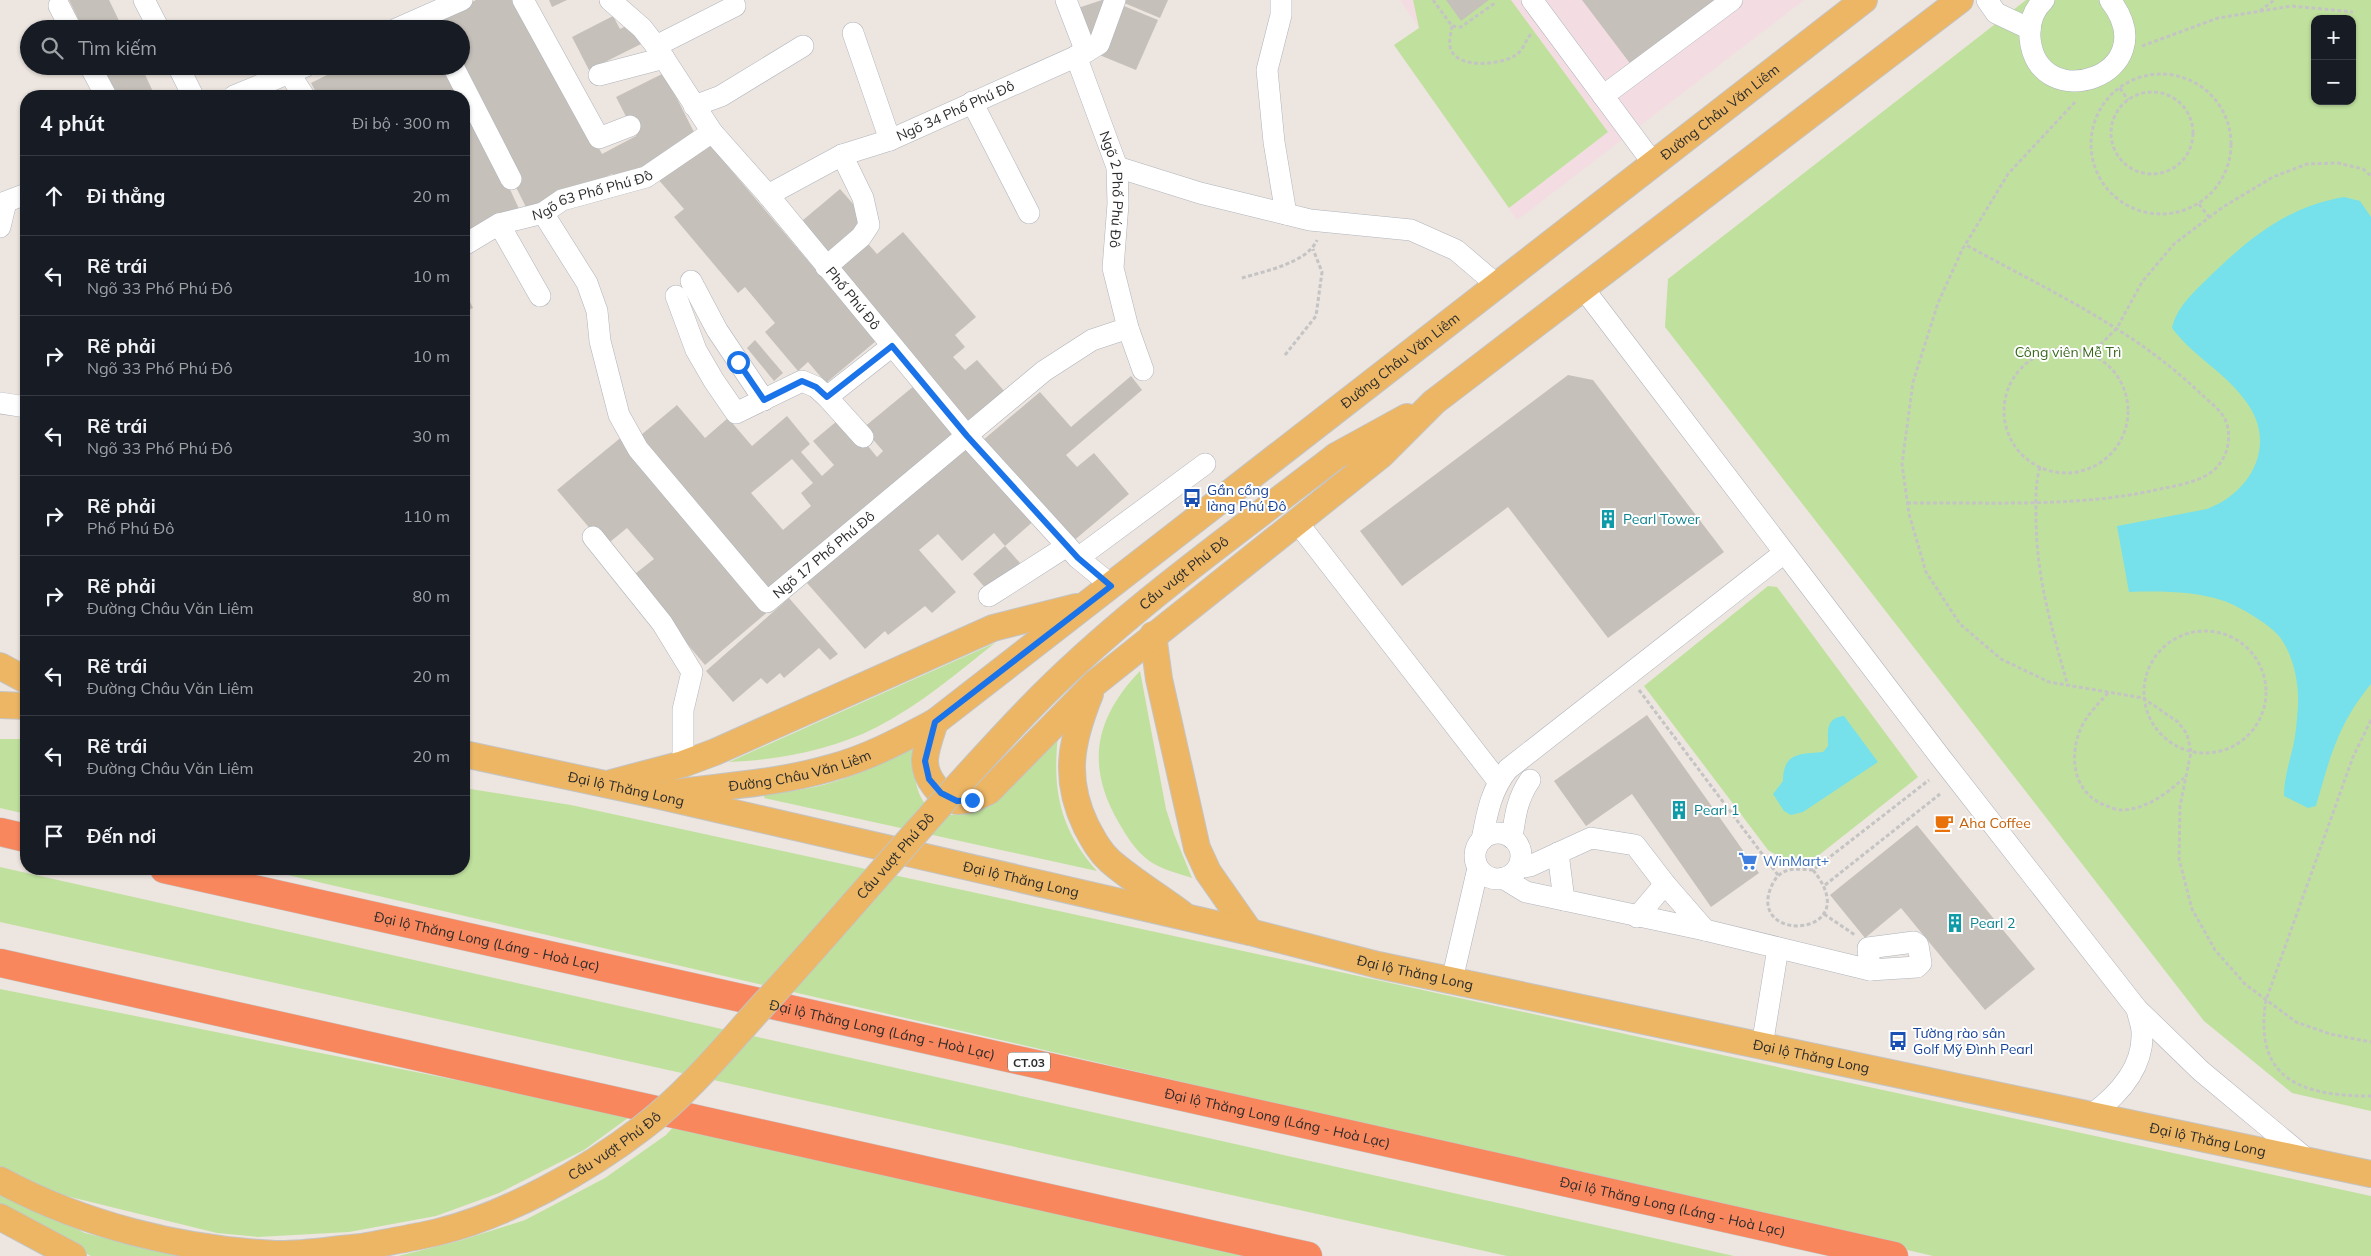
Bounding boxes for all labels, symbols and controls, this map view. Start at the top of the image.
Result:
map controls [2311,15,2356,105]
button: + [2311,15,2356,60]
search box [20,20,470,75]
icon: search [38,34,66,62]
text: Tìm kiếm [78,36,157,60]
street label: Đường Châu Văn Liêm [1657,60,1783,164]
button: − [2311,60,2356,105]
street label: Ngõ 34 Phố Phú Đô [893,76,1017,145]
text: 4 phút [40,110,105,136]
text: Đi bộ · 300 m [352,113,450,133]
street label: Ngõ 2 Phố Phú Đô [1095,128,1127,249]
street label: Ngõ 63 Phố Phú Đô [530,166,656,224]
icon: ahead [40,182,68,210]
text: Đi thẳng [87,184,165,208]
text: 20 m [413,186,450,206]
text: Rẽ trái [87,254,147,278]
icon: left [40,262,68,290]
street label: Phố Phú Đô [822,263,884,333]
text: 10 m [413,266,450,286]
text: Ngõ 33 Phố Phú Đô [87,278,233,298]
street label: Đường Châu Văn Liêm [1337,309,1463,412]
text: Rẽ phải [87,334,156,358]
icon: right [40,342,68,370]
park label: Công viên Mễ Trì [2015,343,2121,361]
text: 10 m [413,346,450,366]
route start [727,351,750,374]
text: Ngõ 33 Phố Phú Đô [87,358,233,378]
text: Rẽ trái [87,414,147,438]
icon: left [40,422,68,450]
text: 30 m [413,426,450,446]
text: Ngõ 33 Phố Phú Đô [87,438,233,458]
place label: Gần cổng làng Phú Đô [1207,481,1287,515]
bus stop icon: Gần cổng làng Phú Đô [1181,487,1203,509]
text: Rẽ phải [87,494,156,518]
icon: right [40,502,68,530]
text: 110 m [403,506,450,526]
street label: Ngõ 17 Phố Phú Đô [769,507,879,602]
building icon: Pearl Tower [1597,508,1619,530]
place label: Pearl Tower [1623,510,1701,528]
text: Phố Phú Đô [87,518,174,538]
street label: Cầu vượt Phú Đô [1135,532,1232,614]
text: Rẽ phải [87,574,156,598]
icon: right [40,582,68,610]
text: 80 m [413,586,450,606]
text: Đường Châu Văn Liêm [87,598,253,618]
text: Rẽ trái [87,654,147,678]
icon: left [40,662,68,690]
text: 20 m [413,666,450,686]
text: Đường Châu Văn Liêm [87,678,253,698]
text: Rẽ trái [87,734,147,758]
icon: left [40,742,68,770]
text: 20 m [413,746,450,766]
street label: Đường Châu Văn Liêm [728,746,874,795]
text: Đường Châu Văn Liêm [87,758,253,778]
street label: Đại lộ Thăng Long [567,767,686,810]
route end [961,789,984,812]
building icon: Pearl 1 [1668,799,1690,821]
place label: Pearl 1 [1694,801,1739,819]
street label: Cầu vượt Phú Đô [852,809,938,903]
cafe icon: Aha Coffee [1933,812,1955,834]
place label: Aha Coffee [1959,814,2031,832]
icon: arrive [40,822,68,850]
text: Đến nơi [87,824,156,848]
supermarket icon: WinMart+ [1737,850,1759,872]
place label: WinMart+ [1763,852,1829,870]
street label: Đại lộ Thăng Long [961,857,1081,901]
street label: Đại lộ Thăng Long (Láng - Hoà Lạc) [372,907,602,975]
building icon: Pearl 2 [1944,912,1966,934]
place label: Pearl 2 [1970,914,2015,932]
street label: Đại lộ Thăng Long [1355,951,1475,994]
street label: Đại lộ Thăng Long (Láng - Hoà Lạc) [768,996,997,1064]
place label: Tường rào sân Golf Mỹ Đình Pearl [1913,1024,2033,1058]
bus stop icon: Tường rào sân Golf Mỹ Đình Pearl [1887,1030,1909,1052]
street label: Đại lộ Thăng Long [1752,1035,1871,1077]
road number: CT.03 [1008,1052,1050,1072]
street label: Đại lộ Thăng Long (Láng - Hoà Lạc) [1163,1084,1392,1152]
street label: Cầu vượt Phú Đô [565,1107,665,1184]
street label: Đại lộ Thăng Long [2148,1119,2268,1161]
street label: Đại lộ Thăng Long (Láng - Hoà Lạc) [1558,1172,1787,1241]

